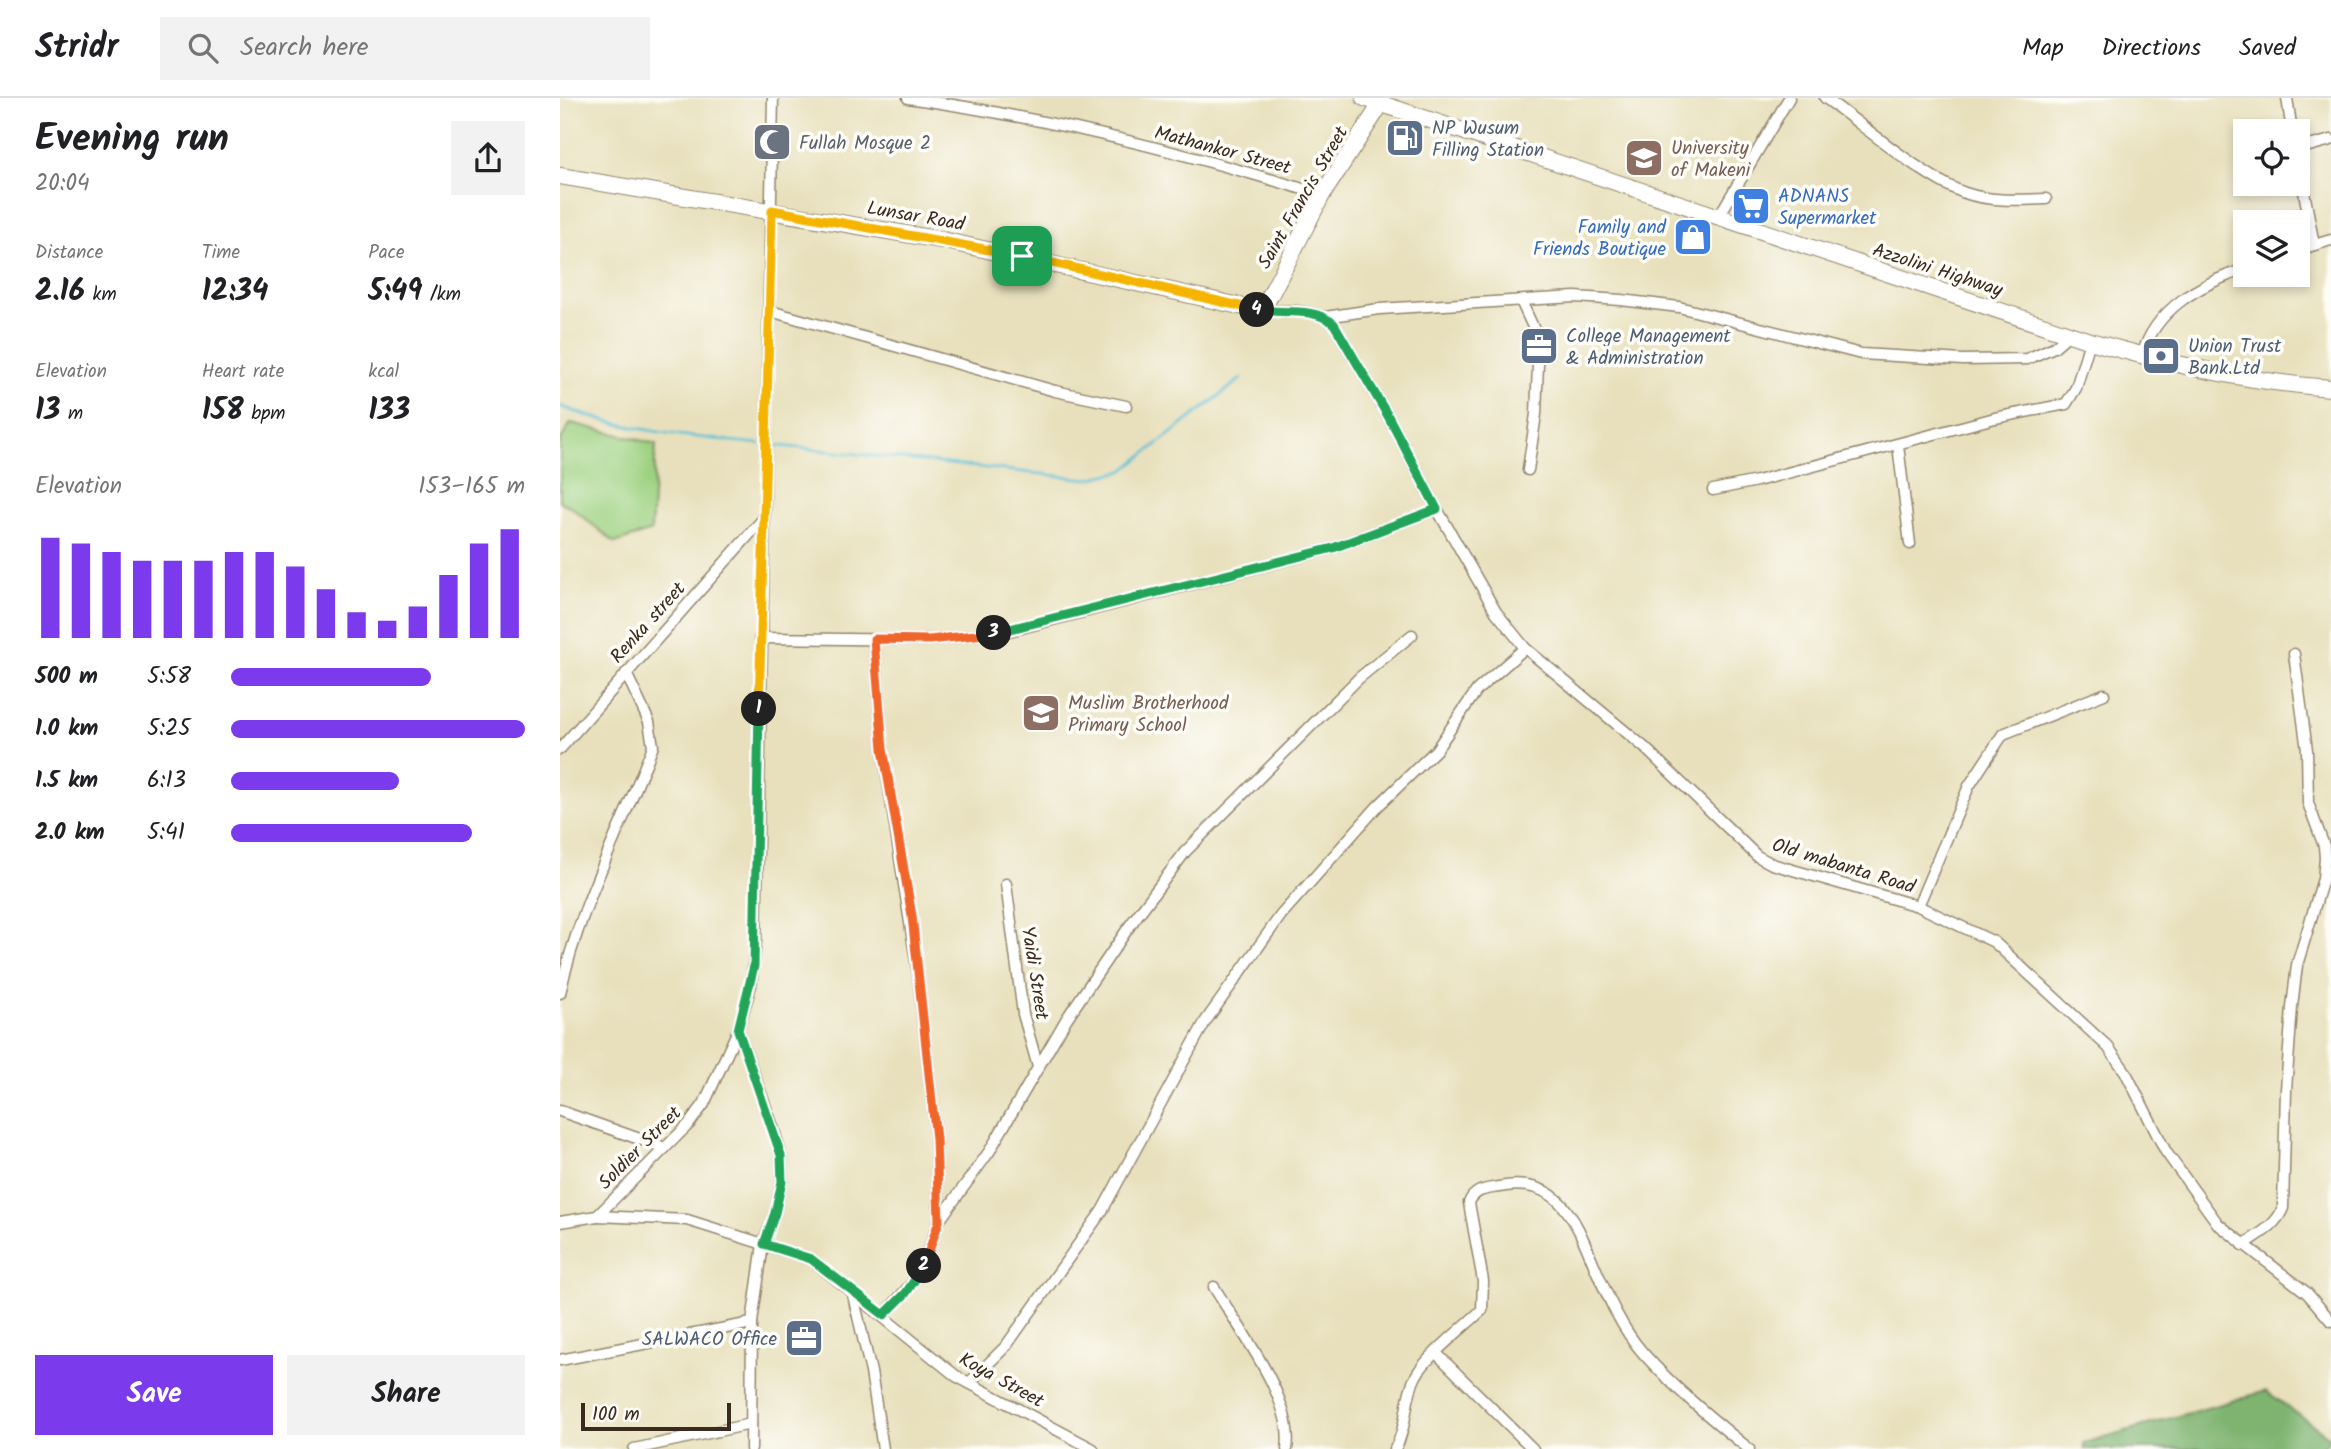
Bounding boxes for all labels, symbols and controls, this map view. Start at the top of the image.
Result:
search box [160,17,650,80]
text: Stridr [35,22,118,75]
text: Search here [240,27,369,69]
icon: search [184,29,222,67]
text: Map [2022,29,2064,68]
text: Directions [2102,29,2201,68]
text: Saved [2239,29,2296,68]
text: Evening run [35,110,229,170]
place label: NP Wusum Filling Station [1432,114,1544,166]
fuel station icon: NP Wusum Filling Station [1384,117,1426,159]
street label: Mathankor Street [1151,118,1295,184]
map controls [2233,119,2310,287]
button: locate [2233,119,2310,196]
street label: Saint Francis Street [1251,120,1357,275]
button: share [451,121,525,195]
mosque icon: Fullah Mosque 2 [751,121,793,163]
place label: Fullah Mosque 2 [799,129,931,159]
place label: University of Makeni [1671,134,1752,186]
school or university icon: University of Makeni [1623,137,1665,179]
text: 20:04 [35,166,90,202]
place label: ADNANS Supermarket [1778,182,1877,234]
supermarket icon: ADNANS Supermarket [1730,185,1772,227]
street label: Lunsar Road [864,194,967,240]
button: layers [2233,210,2310,287]
place label: Family and Friends Boutique [1533,213,1667,265]
shop icon: Family and Friends Boutique [1672,216,1714,258]
pin [992,226,1052,286]
street label: Azzolini Highway [1868,236,2007,306]
icon: arrive [1003,237,1041,275]
text: Distance [35,238,103,268]
text: Time [202,238,240,268]
text: Pace [368,238,405,268]
text: 2.16 [35,268,85,316]
text: 12:34 [202,268,268,316]
text: 5:49 [368,268,422,316]
text: km [85,280,117,310]
text: /km [422,280,461,310]
pin: 4 [1240,292,1274,328]
text: 4 [1251,294,1262,324]
place label: College Management & Administration [1566,322,1731,374]
office icon: College Management & Administration [1518,325,1560,367]
place label: Union Trust Bank.Ltd [2188,332,2282,384]
bank icon: Union Trust Bank.Ltd [2140,335,2182,377]
text: Elevation [35,357,107,387]
text: Heart rate [202,357,284,387]
text: kcal [368,357,399,387]
text: 13 [35,387,60,435]
text: 158 [202,387,244,435]
text: 133 [368,387,410,435]
text: m [60,399,83,429]
text: bpm [244,399,285,429]
text: Elevation [35,469,122,505]
text: 153–165 m [418,469,525,505]
street label: Renka street [603,575,694,671]
pin: 3 [976,616,1012,650]
text: 3 [988,617,999,647]
text: 500 m [35,659,98,695]
text: 5:58 [147,659,191,695]
place label: Muslim Brotherhood Primary School [1068,689,1229,741]
pin: 1 [742,692,776,726]
school or university icon: Muslim Brotherhood Primary School [1020,692,1062,734]
text: 1 [756,693,761,723]
text: 1.0 km [35,711,98,747]
text: 5:25 [147,711,191,747]
text: 1.5 km [35,763,98,799]
text: 6:13 [147,763,186,799]
text: 2.0 km [35,815,105,851]
text: 5:41 [147,815,185,851]
street label: Old mabanta Road [1768,831,1919,903]
street label: Yaidi Street [1012,924,1056,1023]
street label: Soldier Street [592,1099,690,1197]
pin: 2 [906,1248,942,1284]
text: 2 [918,1250,929,1280]
office icon: SALWACO Office [783,1317,825,1359]
place label: SALWACO Office [642,1325,777,1355]
street label: Koya Street [953,1345,1050,1417]
button: Save [35,1355,273,1435]
button: Share [287,1355,525,1435]
scale bar [581,1400,732,1432]
text: 100 m [592,1400,640,1430]

